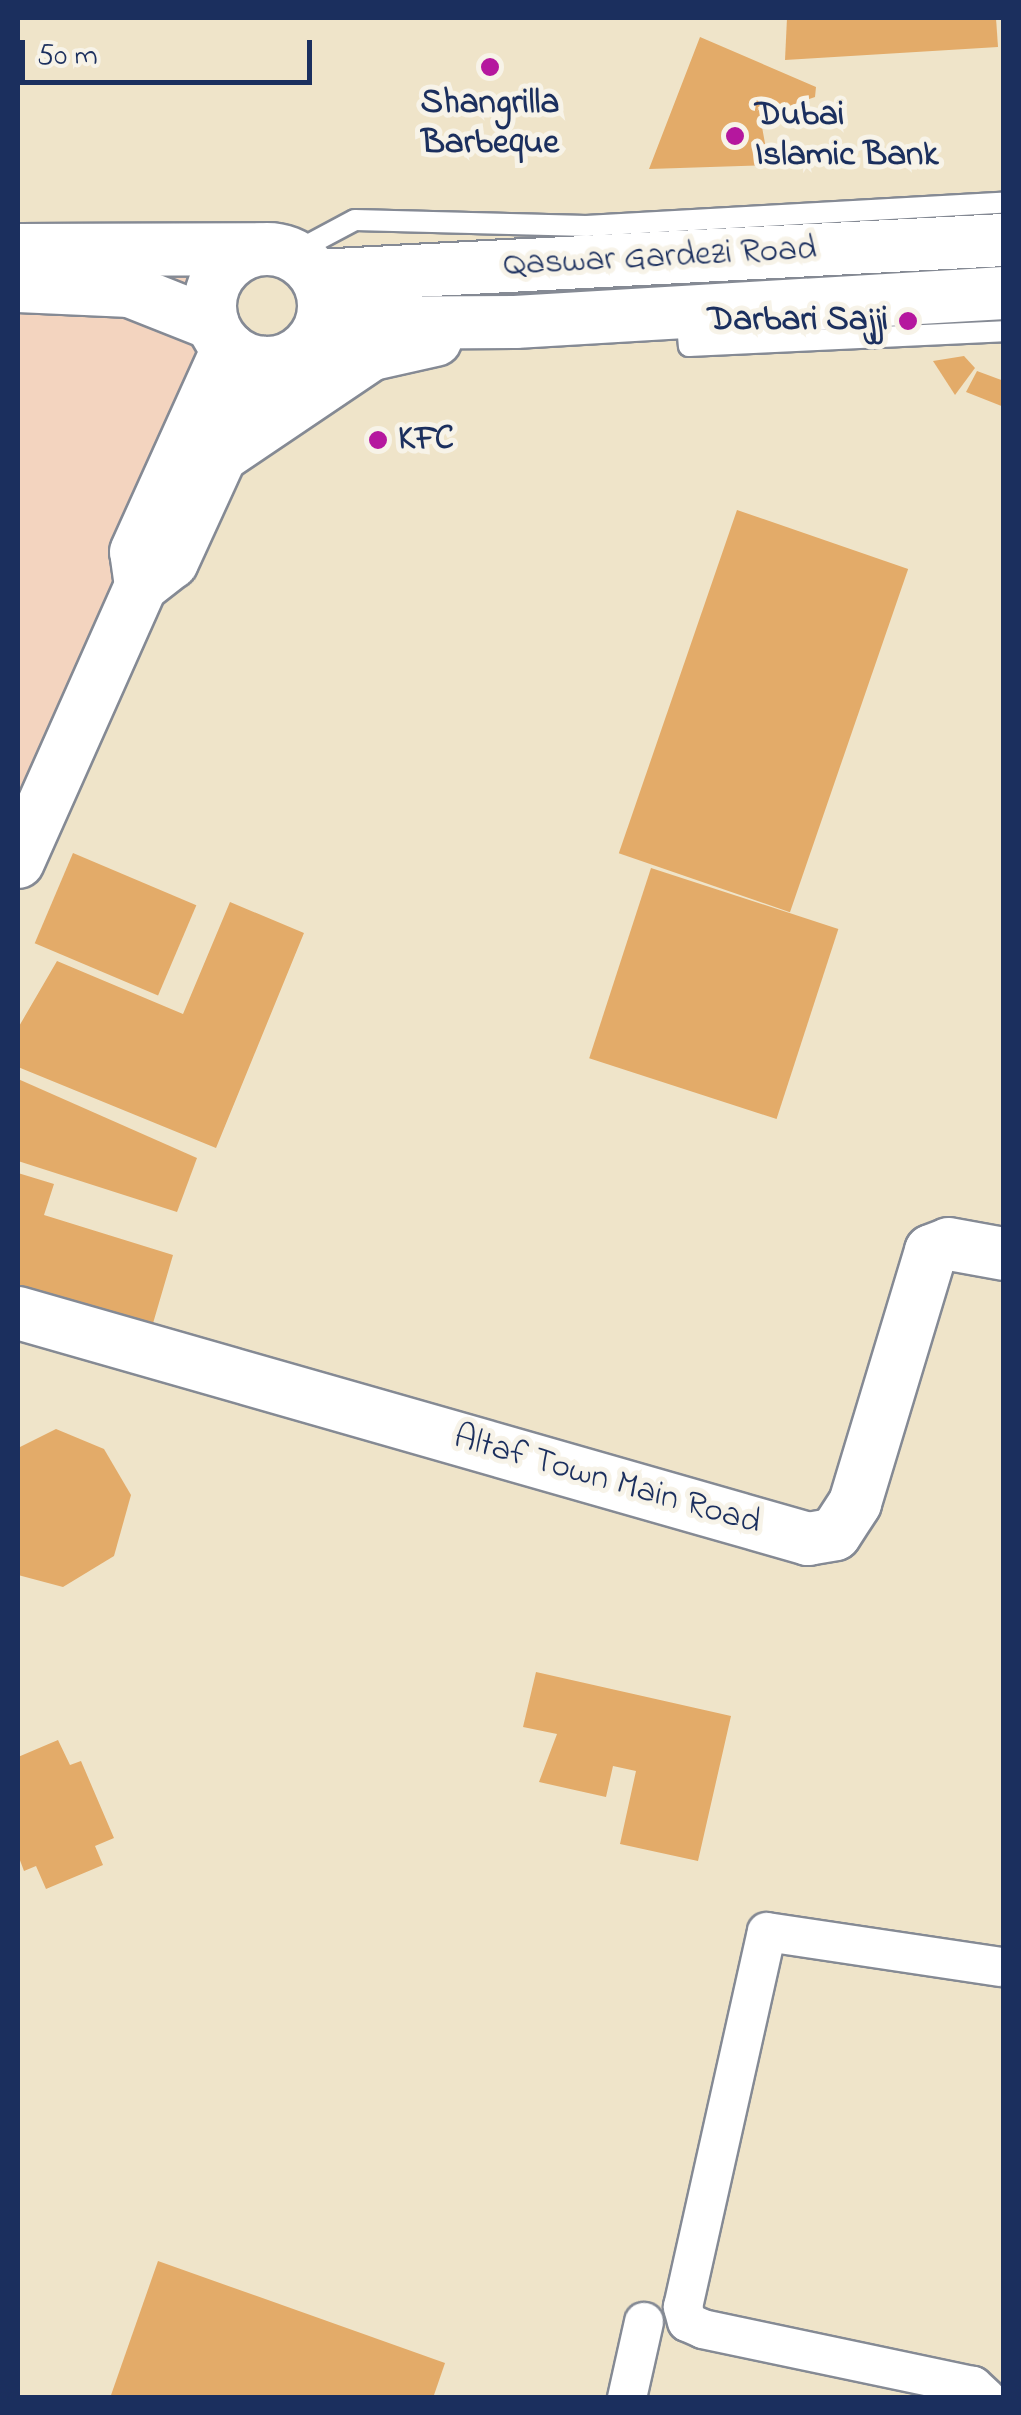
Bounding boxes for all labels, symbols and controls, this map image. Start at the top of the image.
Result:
scale bar [25,20,318,82]
text: 50 m [37,35,98,79]
marker: Shangrilla Barbeque [479,56,501,78]
place label: Shangrilla Barbeque [421,83,559,165]
place label: Dubai Islamic Bank [755,95,939,177]
marker: Dubai Islamic Bank [724,125,746,147]
street label: Qaswar Gardezi Road [502,229,818,287]
place label: Darbari Sajji [708,300,888,342]
marker: Darbari Sajji [897,310,919,332]
place label: KFC [398,419,454,461]
marker: KFC [367,429,389,451]
street label: Altaf Town Main Road [449,1417,765,1545]

